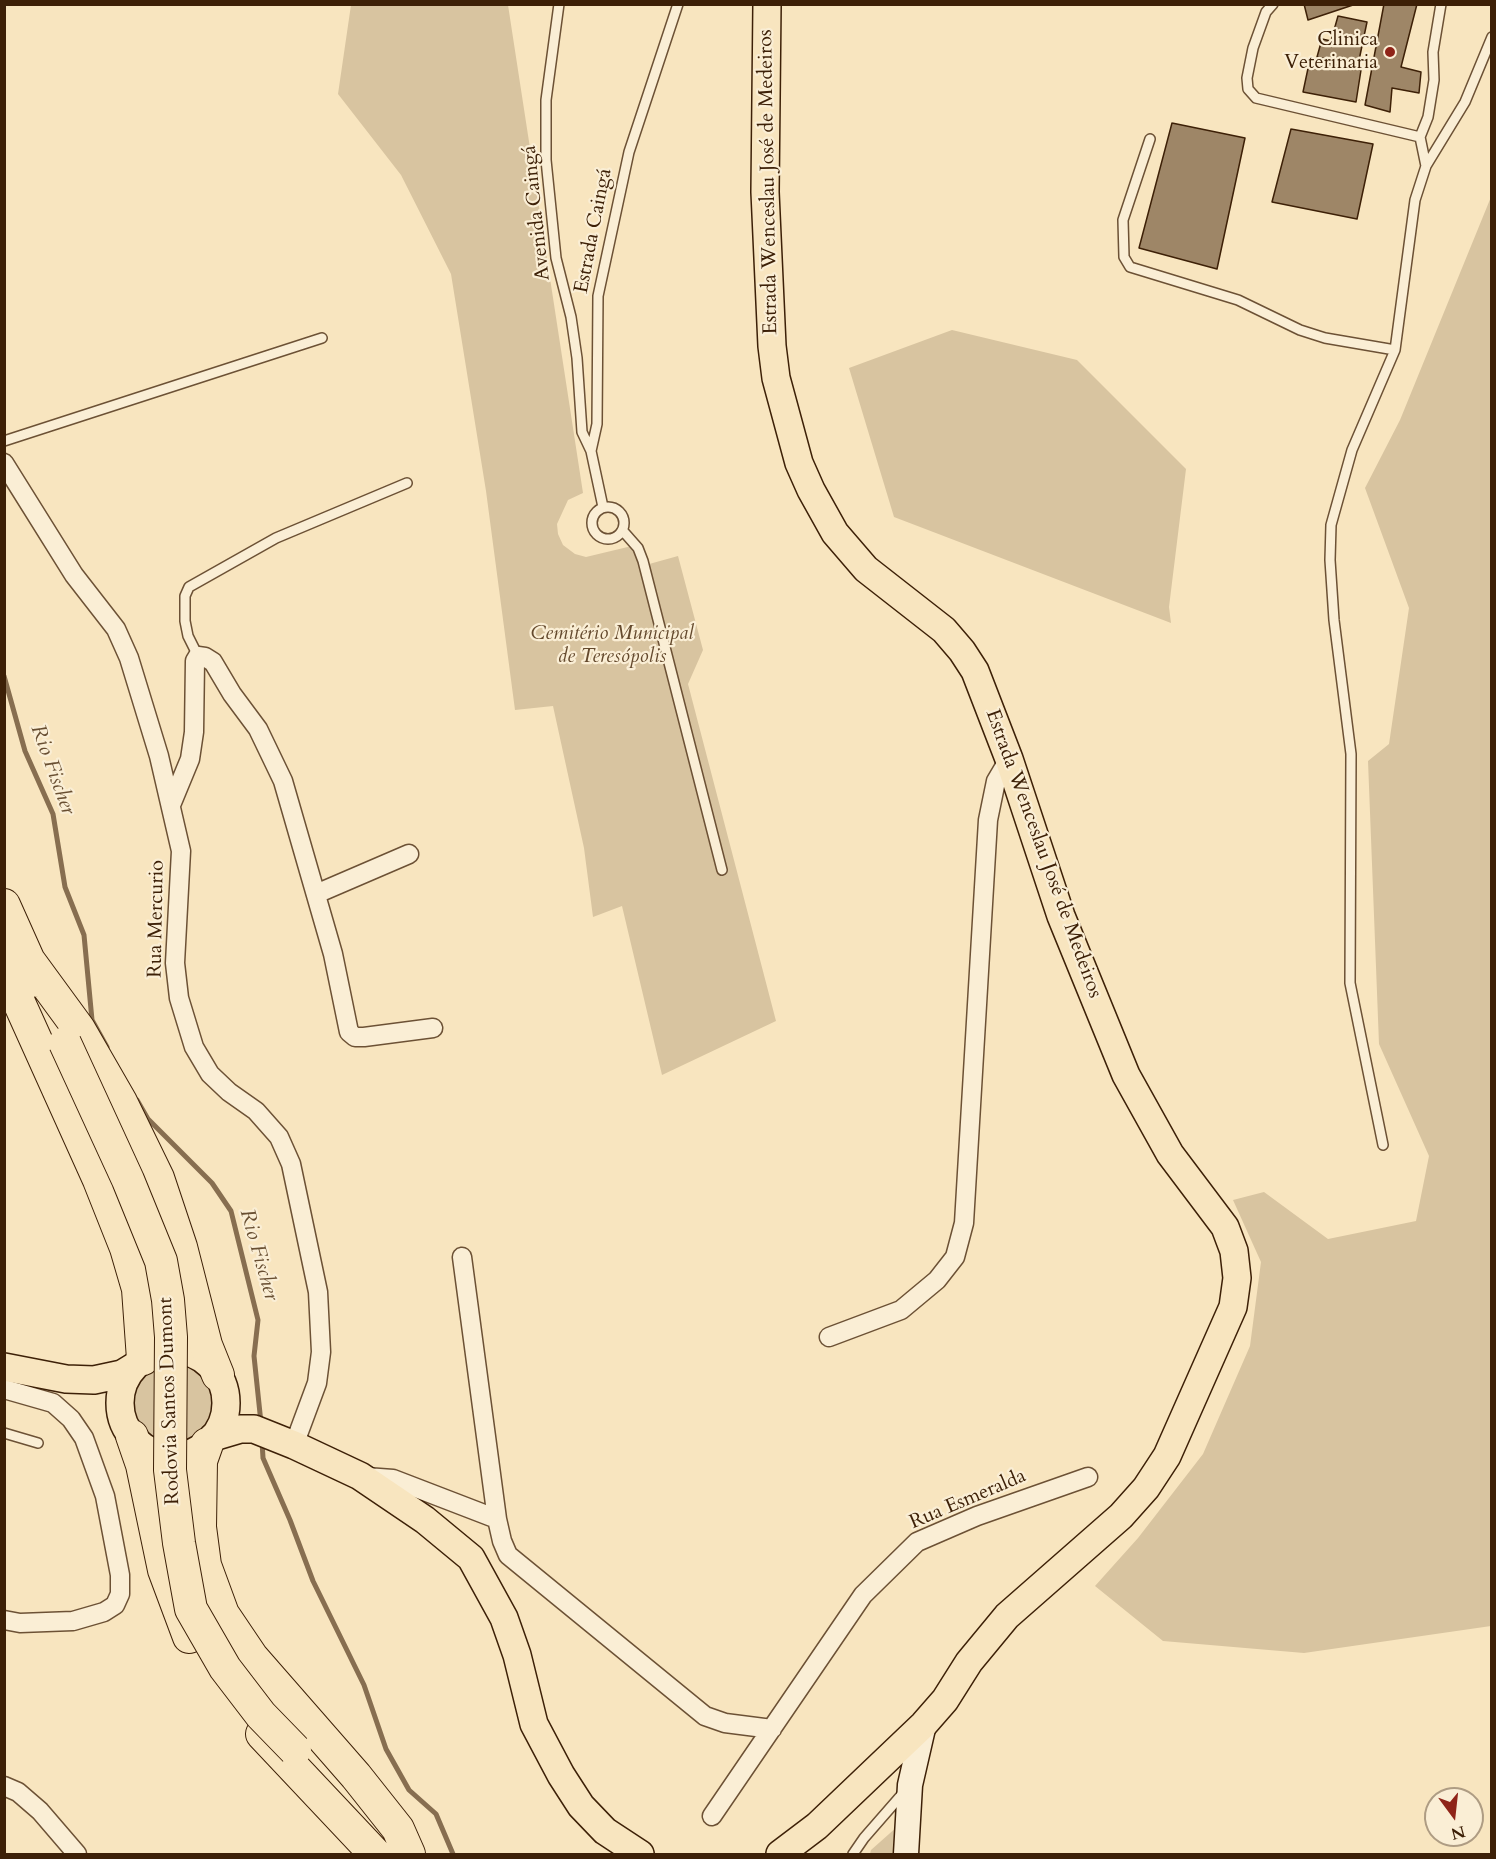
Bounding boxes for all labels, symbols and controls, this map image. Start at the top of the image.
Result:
place label: Clinica Veterinaria [1284,28,1378,75]
street label: Estrada Wenceslau José de Medeiros [754,29,784,335]
marker: Clinica Veterinaria [1383,45,1397,59]
street label: Avenida Caingá [518,144,556,282]
street label: Estrada Caingá [570,167,618,295]
park label: Cemitério Municipal de Teresópolis [530,622,694,669]
street label: Estrada Wenceslau José de Medeiros [980,706,1106,1002]
water label: Rio Fischer [24,722,80,818]
street label: Rua Mercurio [144,860,170,978]
water label: Rio Fischer [233,1206,283,1304]
street label: Rodovia Santos Dumont [154,1297,186,1505]
street label: Rua Esmeralda [906,1465,1030,1535]
north arrow [1424,1787,1484,1847]
text: N [1449,1820,1468,1845]

